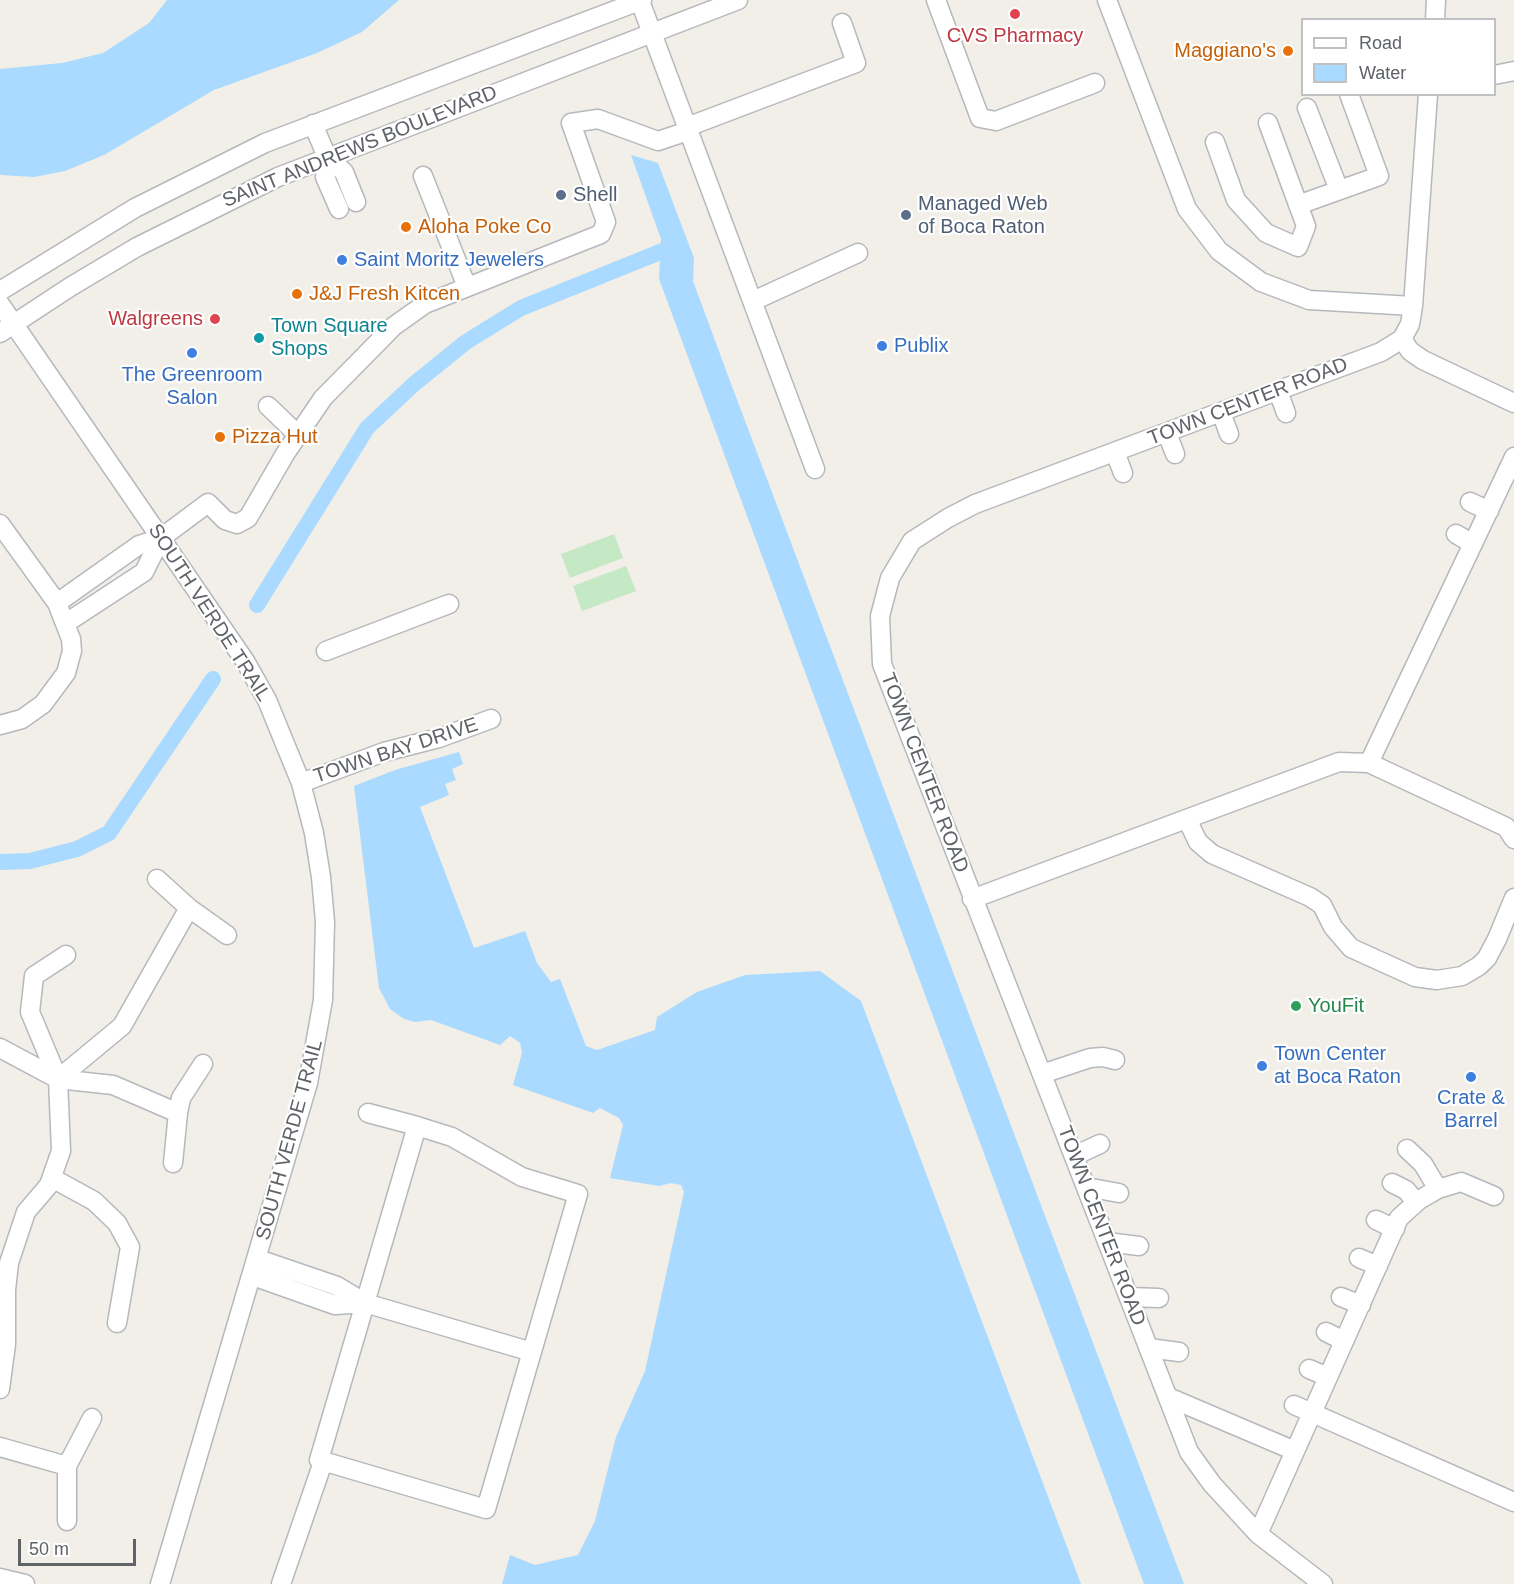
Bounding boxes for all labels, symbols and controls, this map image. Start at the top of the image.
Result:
marker: CVS Pharmacy [1008,7,1022,21]
legend [1301,18,1496,96]
place label: CVS Pharmacy [947,24,1083,48]
text: Road [1359,33,1402,53]
place label: Maggiano's [1174,39,1276,63]
marker: Maggiano's [1281,44,1295,58]
text: Water [1359,63,1406,83]
street label: SAINT ANDREWS BOULEVARD [219,81,501,213]
place label: Shell [573,183,617,207]
marker: Shell [554,188,568,202]
place label: Managed Web of Boca Raton [918,192,1048,239]
marker: Managed Web of Boca Raton [899,208,913,222]
place label: Aloha Poke Co [418,215,551,239]
marker: Aloha Poke Co [399,220,413,234]
place label: Saint Moritz Jewelers [354,248,544,272]
marker: Saint Moritz Jewelers [335,253,349,267]
place label: J&J Fresh Kitcen [309,282,460,306]
marker: J&J Fresh Kitcen [290,287,304,301]
place label: Walgreens [108,307,203,331]
marker: Walgreens [208,312,222,326]
place label: Town Square Shops [271,314,388,361]
marker: Town Square Shops [252,331,266,345]
place label: Publix [894,334,948,358]
marker: Publix [875,339,889,353]
marker: The Greenroom Salon [185,346,199,360]
street label: TOWN CENTER ROAD [1145,353,1351,451]
place label: The Greenroom Salon [121,363,263,410]
place label: Pizza Hut [232,425,318,449]
marker: Pizza Hut [213,430,227,444]
street label: SOUTH VERDE TRAIL [143,520,275,706]
street label: TOWN CENTER ROAD [875,670,973,876]
street label: TOWN BAY DRIVE [311,713,481,789]
place label: YouFit [1308,994,1364,1018]
marker: YouFit [1289,999,1303,1013]
street label: SOUTH VERDE TRAIL [252,1037,328,1243]
place label: Town Center at Boca Raton [1274,1042,1401,1089]
marker: Town Center at Boca Raton [1255,1059,1269,1073]
marker: Crate & Barrel [1464,1070,1478,1084]
place label: Crate & Barrel [1437,1086,1505,1133]
street label: TOWN CENTER ROAD [1052,1123,1150,1329]
scale bar [21,1527,140,1565]
text: 50 m [29,1539,69,1559]

